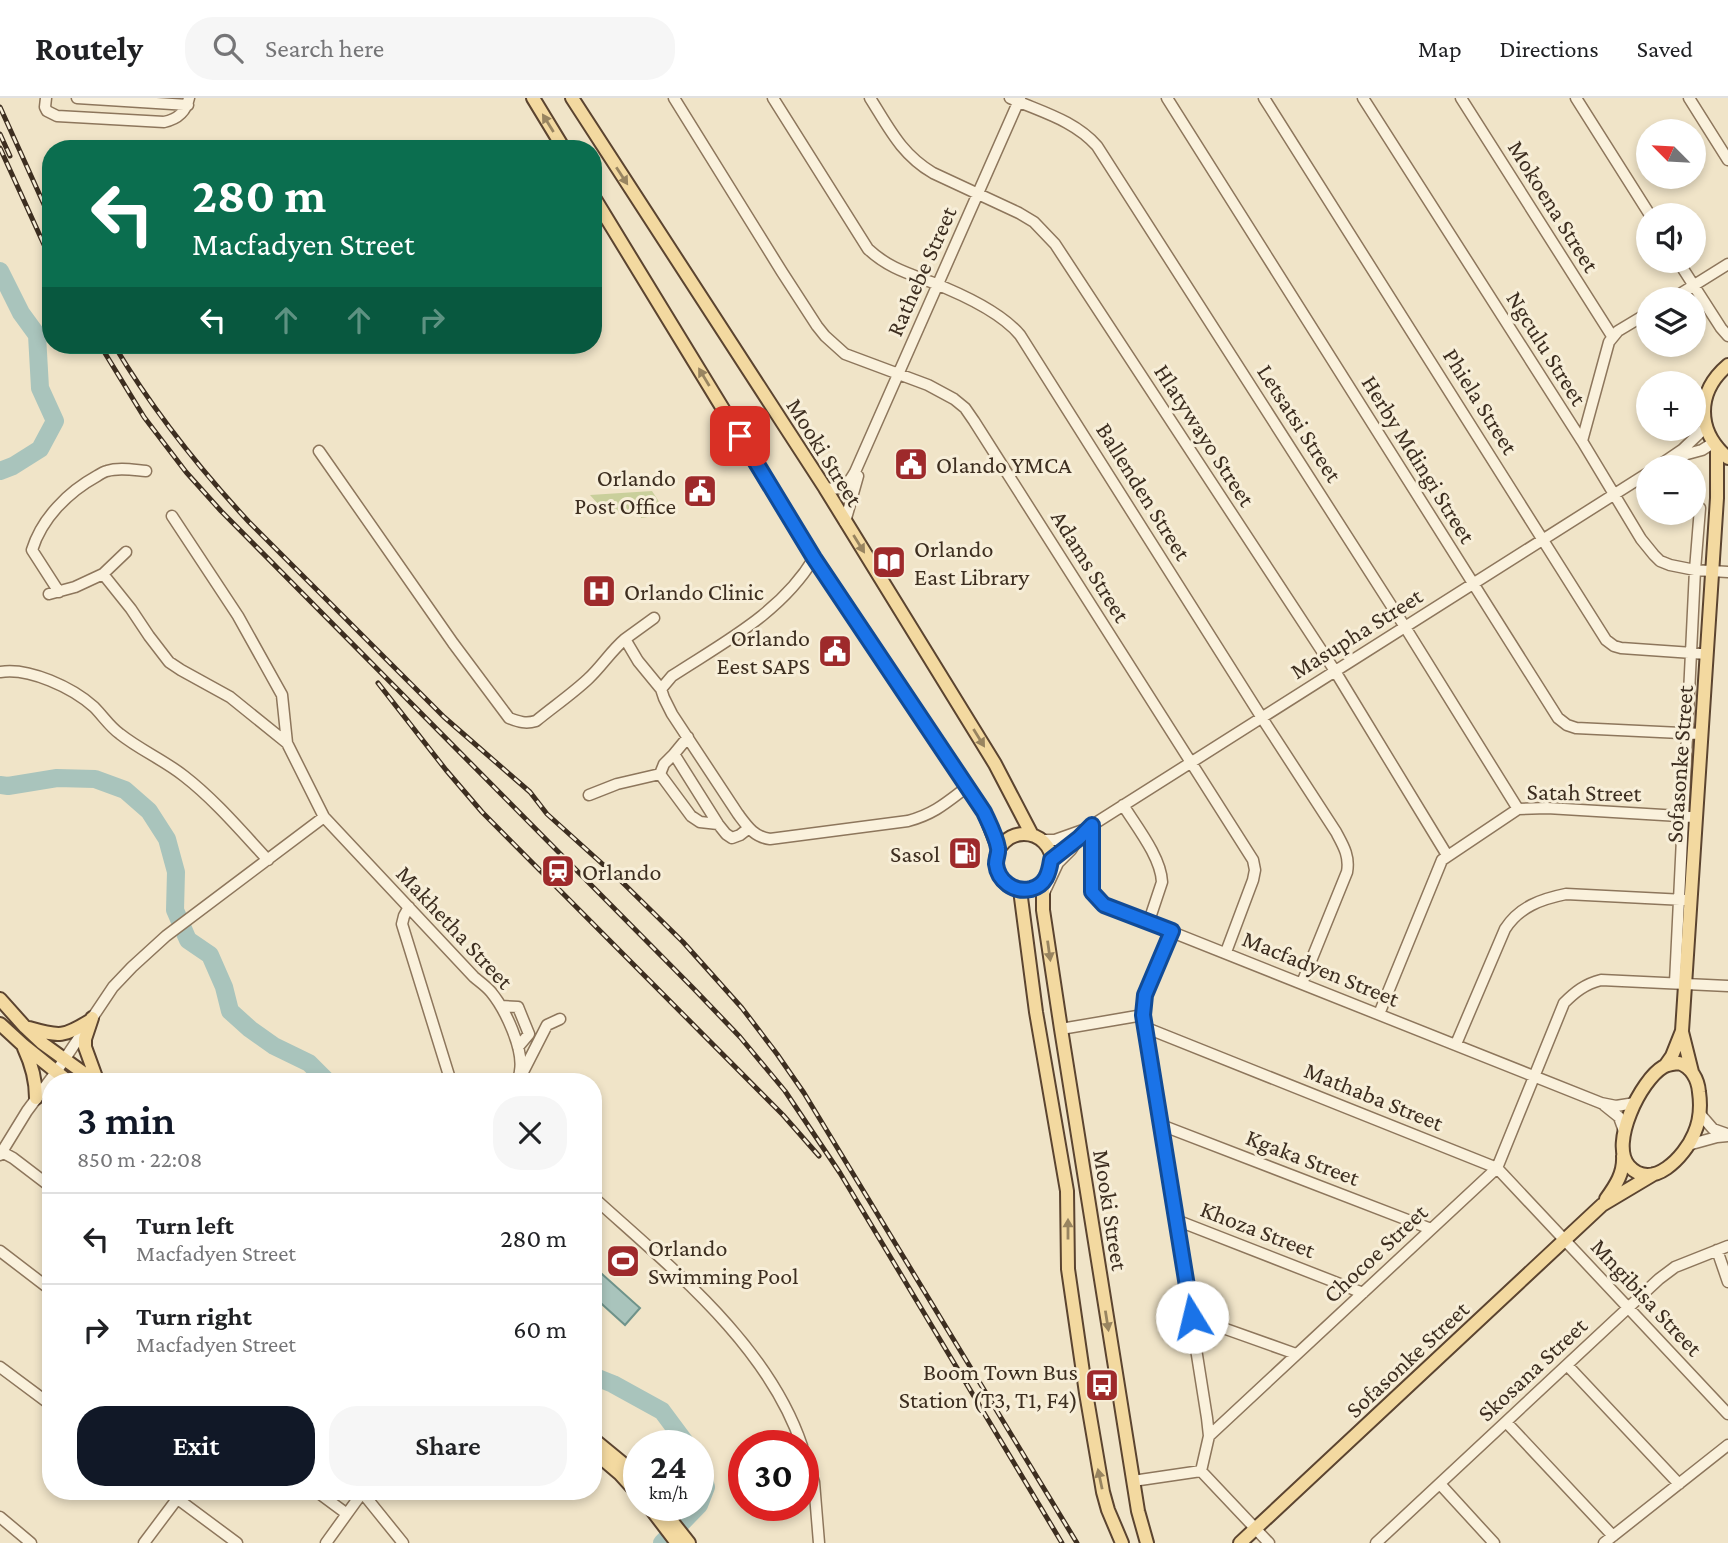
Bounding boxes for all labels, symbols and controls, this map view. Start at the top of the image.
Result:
search box [185,17,675,80]
icon: search [209,29,247,67]
text: Routely [35,30,143,67]
text: Search here [265,34,384,63]
text: Map [1418,35,1462,62]
text: Directions [1500,35,1599,62]
text: Saved [1637,35,1693,62]
one-way arrow [541,114,554,133]
north arrow [1636,119,1706,189]
map controls [1636,119,1706,525]
street label: Mokoena Street [1503,135,1606,278]
one-way arrow [616,166,629,186]
icon: left [77,168,168,259]
text: 280 m [192,168,326,223]
street label: Rathebe Street [880,201,962,340]
button: sound [1636,203,1706,273]
text: Macfadyen Street [192,226,414,262]
street label: Ngculu Street [1501,286,1593,411]
button: layers [1636,287,1706,357]
icon: left [194,301,232,339]
icon: ahead [267,301,305,339]
icon: ahead [340,301,378,339]
icon: right [413,301,451,339]
street label: Phiela Street [1438,343,1525,460]
street label: Hlatywayo Street [1149,359,1262,512]
street label: Letsatsi Street [1252,359,1349,488]
one-way arrow [697,368,710,387]
street label: Herby Mdingi Street [1356,370,1482,549]
button: + [1636,371,1706,441]
street label: Mooki Street [781,393,869,512]
pin [710,406,770,466]
icon: arrive [721,417,759,455]
street label: Ballenden Street [1091,417,1198,566]
public building icon: Olando YMCA [892,445,930,483]
place label: Olando YMCA [936,451,1072,478]
button: − [1636,455,1706,525]
place label: Orlando Post Office [574,464,676,519]
public building icon: Orlando Post Office [681,472,719,510]
street label: Adams Street [1046,505,1137,628]
one-way arrow [852,535,865,554]
place label: Orlando East Library [914,535,1030,590]
library icon: Orlando East Library [870,543,908,581]
hospital icon: Orlando Clinic [580,572,618,610]
place label: Orlando Clinic [624,578,764,605]
street label: Masupha Street [1285,581,1428,684]
place label: Orlando Eest SAPS [716,624,810,679]
public building icon: Orlando Eest SAPS [816,632,854,670]
street label: Sofasonke Street [1660,683,1698,844]
one-way arrow [972,728,985,747]
street label: Satah Street [1526,777,1643,807]
fuel station icon: Sasol [946,834,984,872]
place label: Sasol [890,840,940,867]
station icon: Orlando [539,852,577,890]
place label: Orlando [582,858,661,885]
street label: Makhetha Street [391,860,520,995]
street label: Macfadyen Street [1239,924,1404,1012]
one-way arrow [1044,940,1055,962]
street label: Mathaba Street [1301,1056,1448,1136]
text: 3 min [77,1096,175,1143]
button: close [493,1096,567,1170]
street label: Kgaka Street [1242,1123,1364,1191]
text: 850 m · 22:08 [77,1146,202,1172]
street label: Mooki Street [1088,1148,1134,1274]
street label: Khoza Street [1197,1195,1320,1264]
street label: Chocoe Street [1318,1197,1433,1308]
text: Turn left [136,1211,234,1240]
one-way arrow [1062,1218,1074,1240]
icon: left [77,1220,115,1258]
text: 280 m [500,1224,567,1253]
street label: Mngibisa Street [1586,1233,1709,1362]
place label: Orlando Swimming Pool [648,1234,798,1289]
text: Macfadyen Street [136,1240,296,1266]
sports icon: Orlando Swimming Pool [604,1242,642,1280]
position arrow [1155,1280,1229,1354]
street label: Sofasonke Street [1340,1294,1475,1423]
text: Turn right [136,1302,252,1331]
one-way arrow [1102,1310,1113,1332]
icon: right [77,1311,115,1349]
street label: Skosana Street [1472,1311,1593,1427]
text: 60 m [513,1315,567,1344]
text: Macfadyen Street [136,1331,296,1357]
place label: Boom Town Bus Station (T3, T1, F4) [899,1358,1078,1414]
bus stop icon: Boom Town Bus Station (T3, T1, F4) [1083,1366,1121,1404]
button: Exit [77,1406,315,1486]
button: Share [329,1406,567,1486]
speed limit sign: 30 [728,1430,819,1521]
text: 24 [650,1447,687,1486]
one-way arrow [1095,1468,1106,1490]
text: km/h [649,1483,688,1503]

